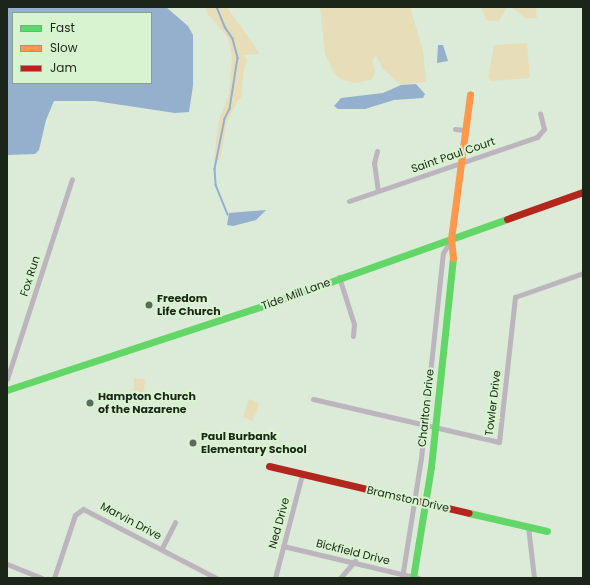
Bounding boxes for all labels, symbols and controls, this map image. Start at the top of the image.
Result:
legend [12,12,152,84]
text: Fast [50,19,75,36]
text: Slow [50,39,78,56]
text: Jam [50,59,77,76]
street label: Saint Paul Court [409,134,497,176]
street label: Fox Run [17,254,43,298]
street label: Tide Mill Lane [260,275,332,313]
place label: Freedom Life Church [157,292,221,318]
marker: Freedom Life Church [144,300,154,310]
street label: Charlton Drive [415,368,437,448]
street label: Towler Drive [482,369,504,437]
place label: Hampton Church of the Nazarene [98,390,196,416]
marker: Hampton Church of the Nazarene [85,398,95,408]
place label: Paul Burbank Elementary School [201,430,307,456]
marker: Paul Burbank Elementary School [188,438,198,448]
street label: Bramston Drive [366,483,450,515]
street label: Ned Drive [266,496,292,550]
street label: Marvin Drive [98,499,164,543]
street label: Bickfield Drive [315,536,391,568]

